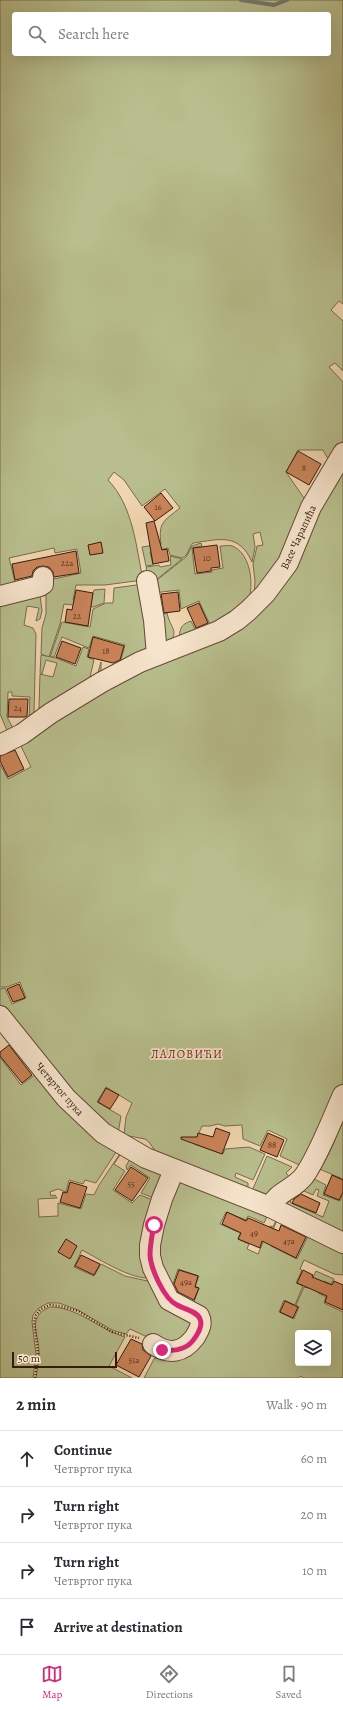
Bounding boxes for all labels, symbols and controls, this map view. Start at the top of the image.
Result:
search box [12,12,331,56]
icon: search [26,23,48,45]
text: Search here [58,24,129,44]
house number: 8 [302,462,306,474]
house number: 16 [154,501,162,513]
street label: Васе Чарапића [277,502,320,572]
house number: 10 [203,552,211,564]
house number: 22a [61,557,74,569]
house number: 22 [73,610,82,622]
house number: 18 [102,645,110,657]
house number: 24 [14,702,22,714]
district label: ЛАЛОВИЋИ [151,1046,223,1062]
street label: Четвртог пука [32,1059,88,1120]
house number: 88 [268,1139,276,1151]
house number: 55 [127,1178,135,1190]
route start [145,1216,163,1234]
house number: 49 [250,1227,258,1239]
house number: 47a [283,1235,296,1247]
house number: 49a [180,1276,193,1288]
map controls [295,1330,331,1366]
button: layers [295,1330,331,1366]
route end [153,1341,171,1359]
scale bar [12,1350,117,1369]
text: 50 m [18,1351,40,1366]
house number: 51a [128,1354,140,1366]
text: 2 min [16,1393,56,1416]
text: Walk · 90 m [266,1396,327,1413]
text: Continue [54,1440,112,1460]
icon: ahead [16,1448,38,1470]
text: 60 m [301,1450,327,1467]
text: Четвртог пука [54,1460,132,1477]
text: Turn right [54,1496,119,1516]
icon: right [16,1504,38,1526]
text: 20 m [301,1506,327,1523]
text: Четвртог пука [54,1516,132,1533]
text: Turn right [54,1552,119,1572]
icon: right [16,1560,38,1582]
text: 10 m [302,1562,327,1579]
text: Четвртог пука [54,1572,132,1589]
icon: arrive [16,1616,38,1638]
text: Arrive at destination [54,1617,183,1637]
tab: Map [41,1663,63,1702]
tab: Directions [146,1663,193,1702]
tab: Saved [276,1663,302,1702]

